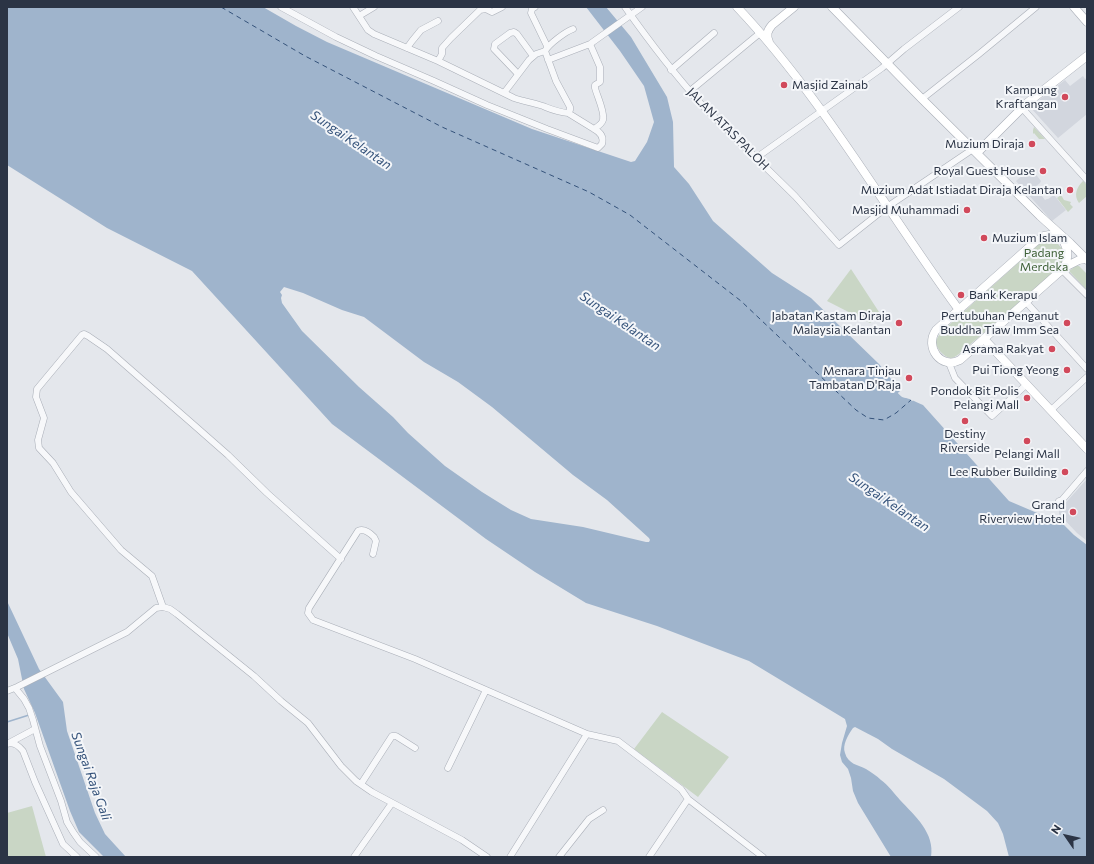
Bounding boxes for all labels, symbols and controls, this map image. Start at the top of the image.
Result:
place label: Masjid Zainab [792,78,868,92]
marker: Masjid Zainab [779,80,789,90]
place label: Kampung Kraftangan [996,83,1057,111]
street label: JALAN ATAS PALOH [684,85,772,173]
marker: Kampung Kraftangan [1060,92,1070,102]
water label: Sungai Kelantan [308,107,394,173]
place label: Muzium Diraja [945,137,1024,151]
marker: Muzium Diraja [1027,139,1037,149]
place label: Royal Guest House [934,164,1035,178]
marker: Royal Guest House [1038,166,1048,176]
place label: Muzium Adat Istiadat Diraja Kelantan [861,183,1062,197]
marker: Muzium Adat Istiadat Diraja Kelantan [1065,185,1075,195]
place label: Masjid Muhammadi [852,203,959,217]
marker: Masjid Muhammadi [962,205,972,215]
place label: Muzium Islam [992,231,1067,245]
marker: Muzium Islam [979,233,989,243]
park label: Padang Merdeka [1020,246,1068,274]
water label: Sungai Kelantan [577,288,663,354]
place label: Bank Kerapu [969,288,1037,302]
marker: Bank Kerapu [956,290,966,300]
place label: Jabatan Kastam Diraja Malaysia Kelantan [772,309,891,337]
place label: Pertubuhan Penganut Buddha Tiaw Imm Sea [940,309,1059,337]
marker: Jabatan Kastam Diraja Malaysia Kelantan [894,318,904,328]
marker: Pertubuhan Penganut Buddha Tiaw Imm Sea [1062,318,1072,328]
place label: Asrama Rakyat [962,342,1044,356]
marker: Asrama Rakyat [1047,344,1057,354]
place label: Pui Tiong Yeong [972,363,1059,377]
place label: Menara Tinjau Tambatan D'Raja [809,364,901,392]
marker: Pui Tiong Yeong [1062,365,1072,375]
marker: Menara Tinjau Tambatan D'Raja [904,373,914,383]
place label: Pondok Bit Polis Pelangi Mall [931,384,1019,412]
marker: Pondok Bit Polis Pelangi Mall [1022,393,1032,403]
marker: Destiny Riverside [960,416,970,426]
place label: Destiny Riverside [940,427,990,455]
marker: Pelangi Mall [1022,436,1032,446]
place label: Pelangi Mall [994,447,1060,461]
place label: Lee Rubber Building [949,465,1057,479]
marker: Lee Rubber Building [1060,467,1070,477]
water label: Sungai Kelantan [846,469,932,535]
place label: Grand Riverview Hotel [979,498,1065,526]
marker: Grand Riverview Hotel [1068,507,1078,517]
water label: Sungai Raja Gali [68,730,114,822]
north arrow [1046,816,1086,856]
text: N [1048,822,1063,836]

